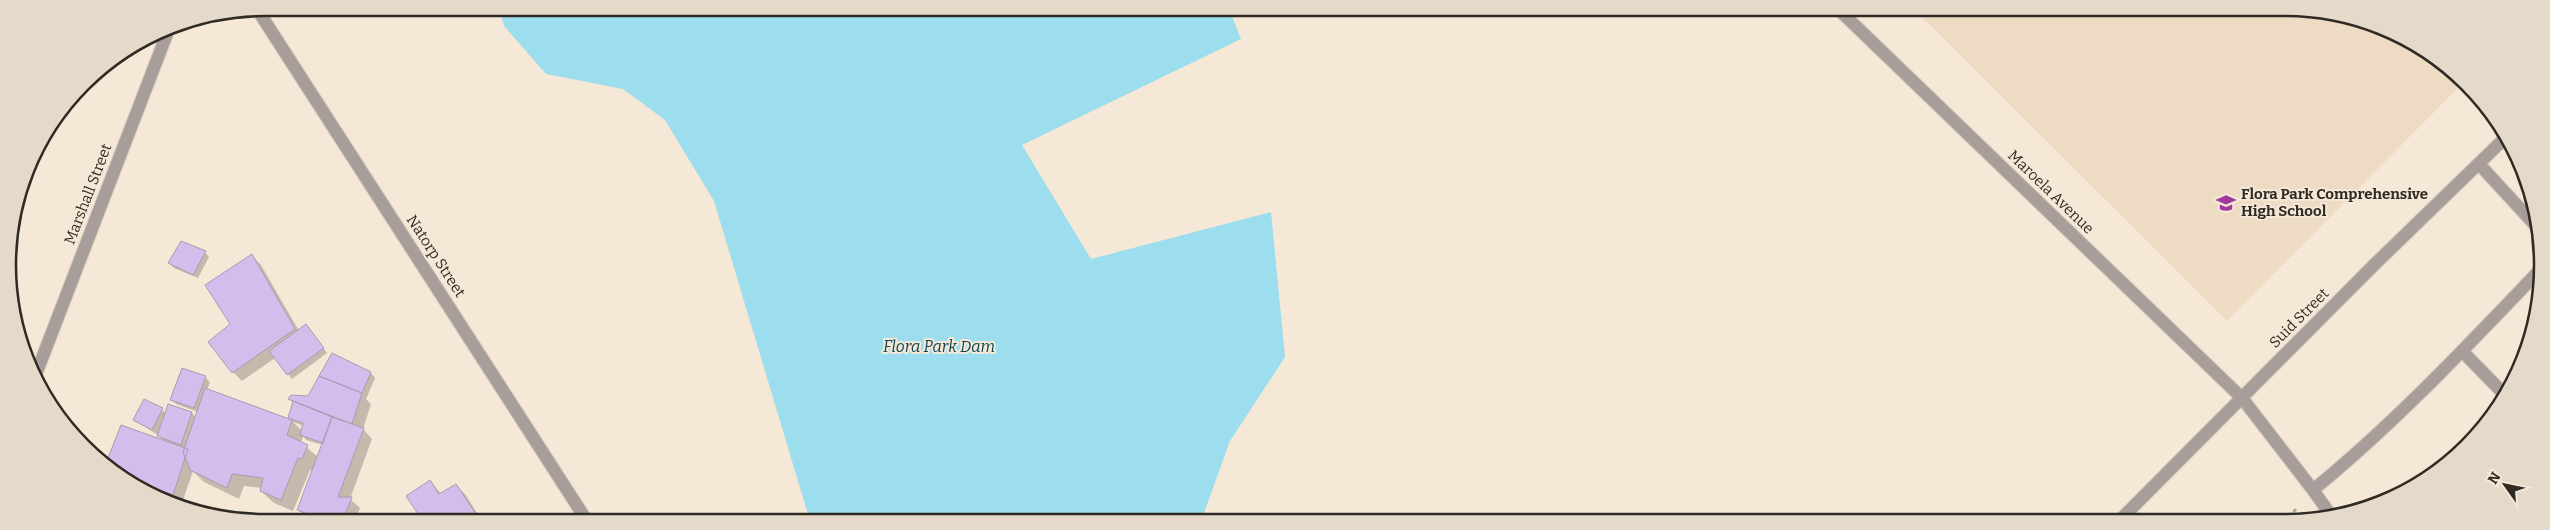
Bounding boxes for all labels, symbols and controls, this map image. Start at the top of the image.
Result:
street label: Marshall Street [61,141,116,247]
street label: Maroela Avenue [2004,146,2098,238]
place label: Flora Park Comprehensive High School [2241,185,2428,220]
school or university icon: Flora Park Comprehensive High School [2215,192,2237,214]
street label: Natorp Street [403,212,470,301]
street label: Suid Street [2265,284,2333,352]
water label: Flora Park Dam [883,337,995,356]
north arrow [2480,460,2530,510]
text: N [2484,469,2505,487]

